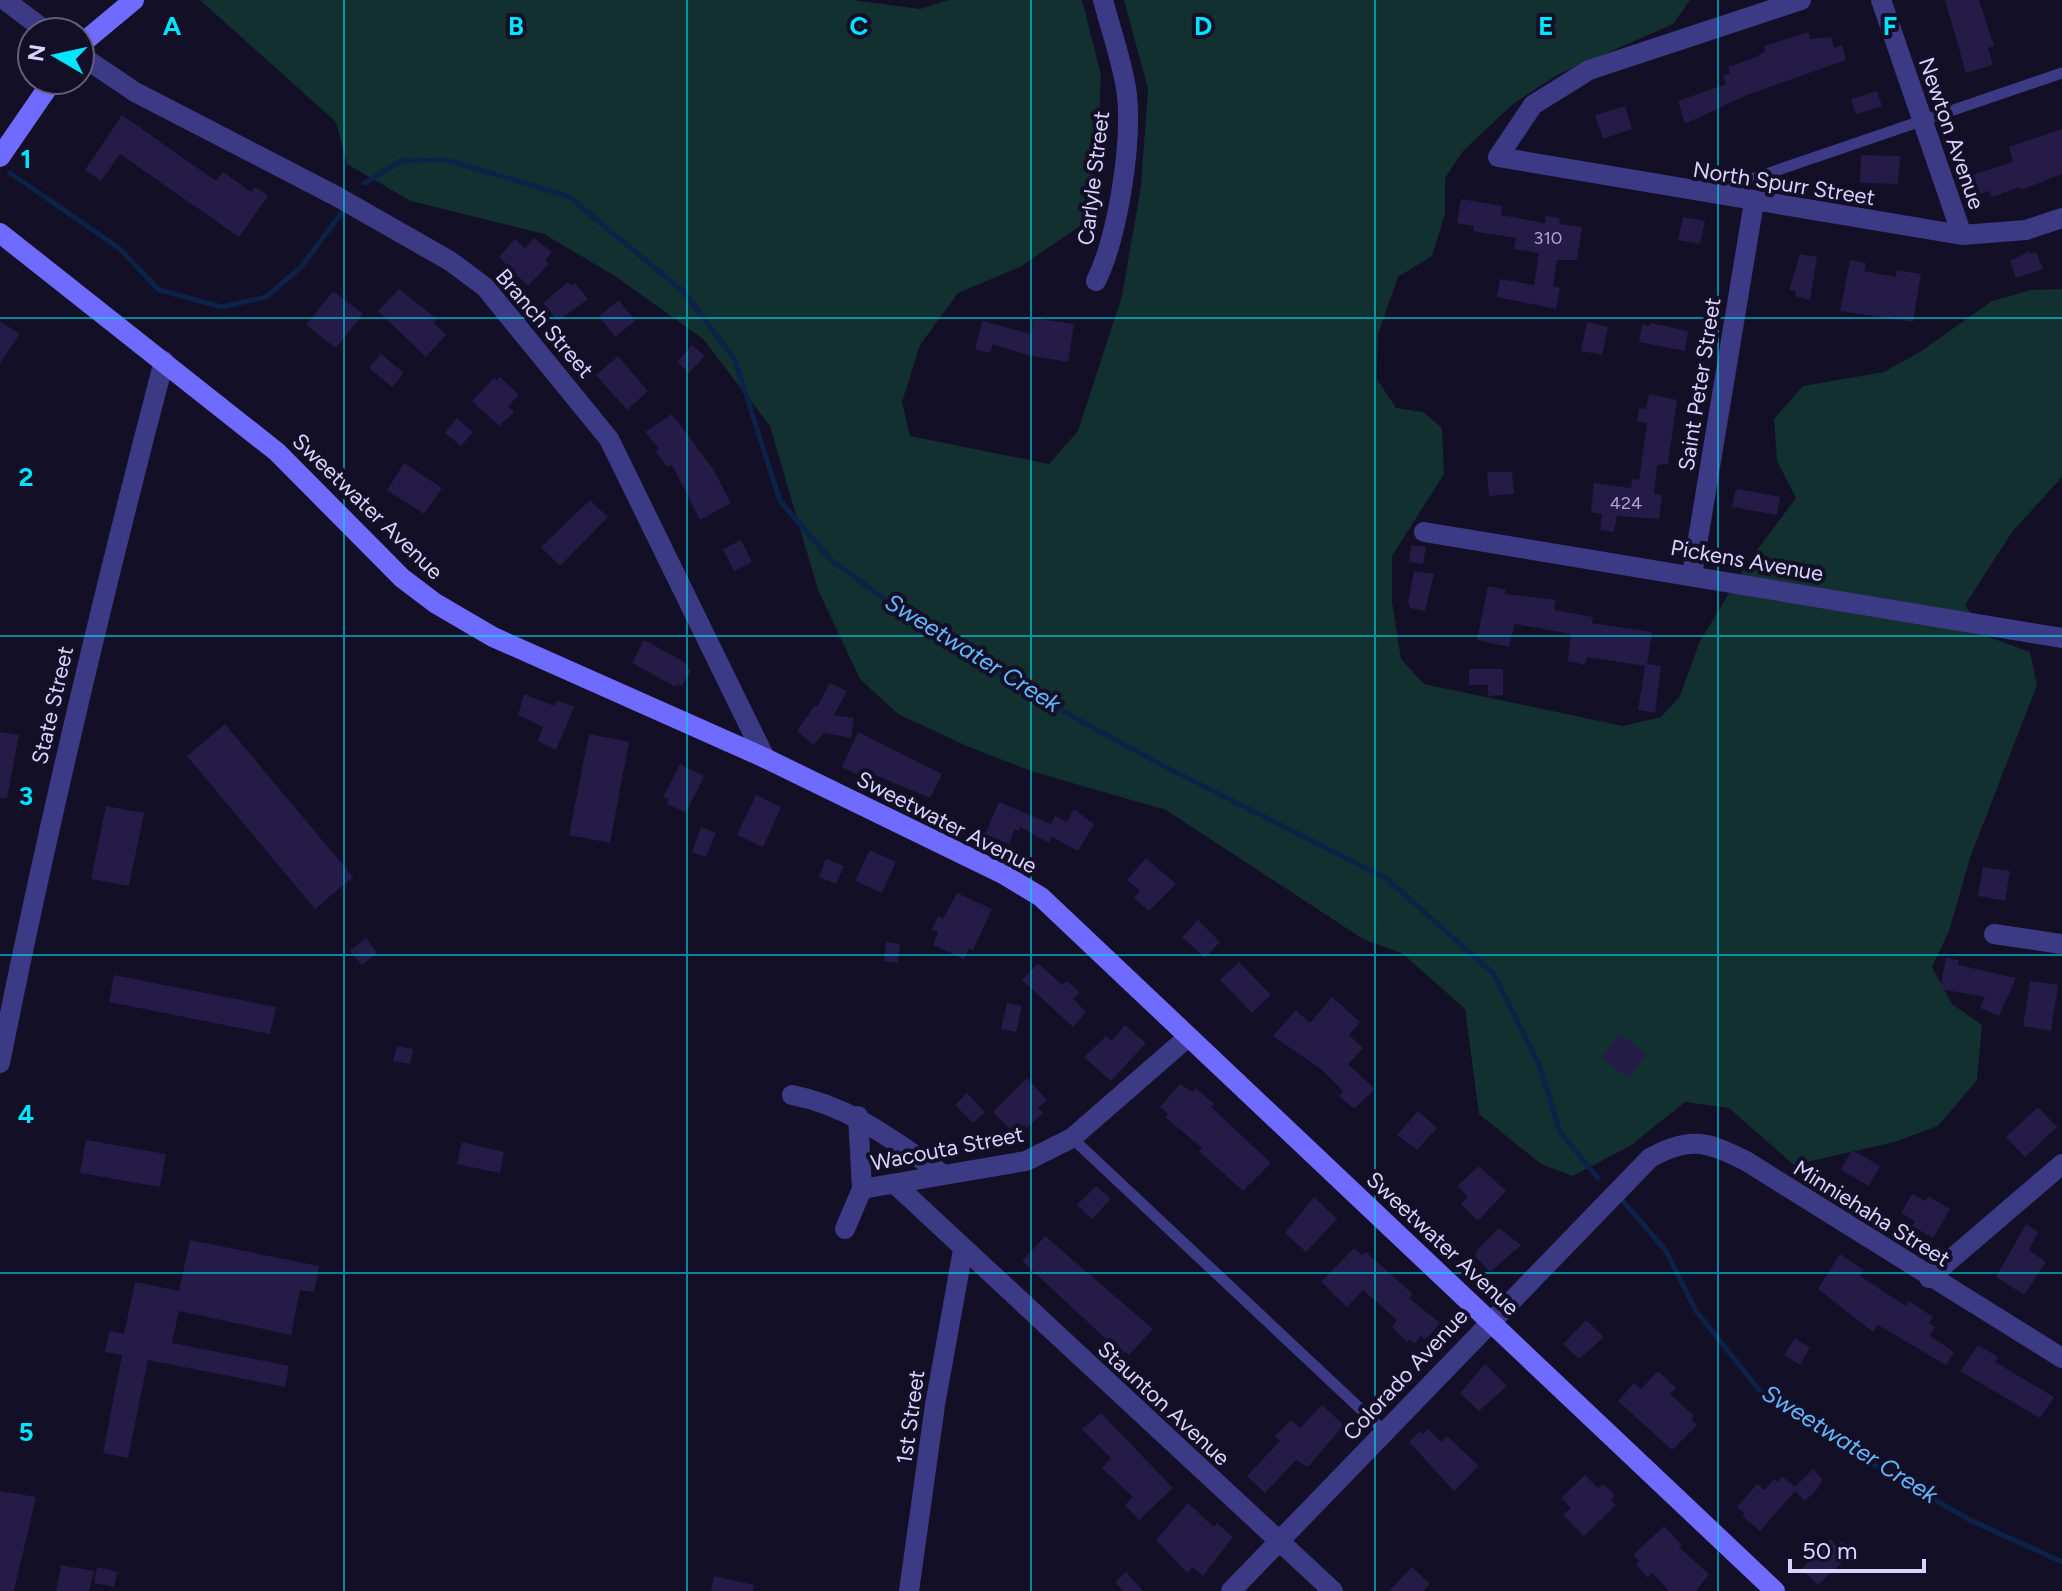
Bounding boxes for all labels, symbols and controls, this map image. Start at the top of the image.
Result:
text: A [163,10,182,42]
text: B [508,10,524,42]
text: C [850,10,869,42]
text: D [1194,10,1212,42]
text: E [1538,10,1554,42]
text: F [1883,10,1897,42]
north arrow [16,16,96,96]
text: N [22,42,51,63]
street label: Newton Avenue [1913,54,1990,213]
street label: Carlyle Street [1072,110,1115,247]
text: 1 [21,143,31,175]
street label: North Spurr Street [1691,156,1877,211]
house number: 310 [1534,227,1562,249]
street label: Branch Street [490,263,599,383]
street label: Saint Peter Street [1672,295,1727,473]
street label: Sweetwater Avenue [287,428,448,585]
text: 2 [18,461,34,493]
house number: 424 [1610,492,1642,514]
street label: Pickens Avenue [1668,534,1825,587]
water label: Sweetwater Creek [880,587,1067,719]
street label: State Street [26,643,79,767]
street label: Sweetwater Avenue [852,765,1041,880]
text: 3 [19,780,33,812]
text: 4 [18,1098,34,1130]
street label: Wacouta Street [868,1120,1026,1177]
street label: Minniehaha Street [1789,1154,1955,1272]
street label: Sweetwater Avenue [1361,1166,1524,1321]
street label: Colorado Avenue [1337,1303,1473,1446]
street label: Staunton Avenue [1092,1335,1235,1471]
street label: 1st Street [891,1368,930,1466]
water label: Sweetwater Creek [1757,1378,1944,1510]
text: 5 [18,1416,34,1448]
scale bar [1790,1523,1924,1573]
text: 50 m [1802,1536,1858,1565]

